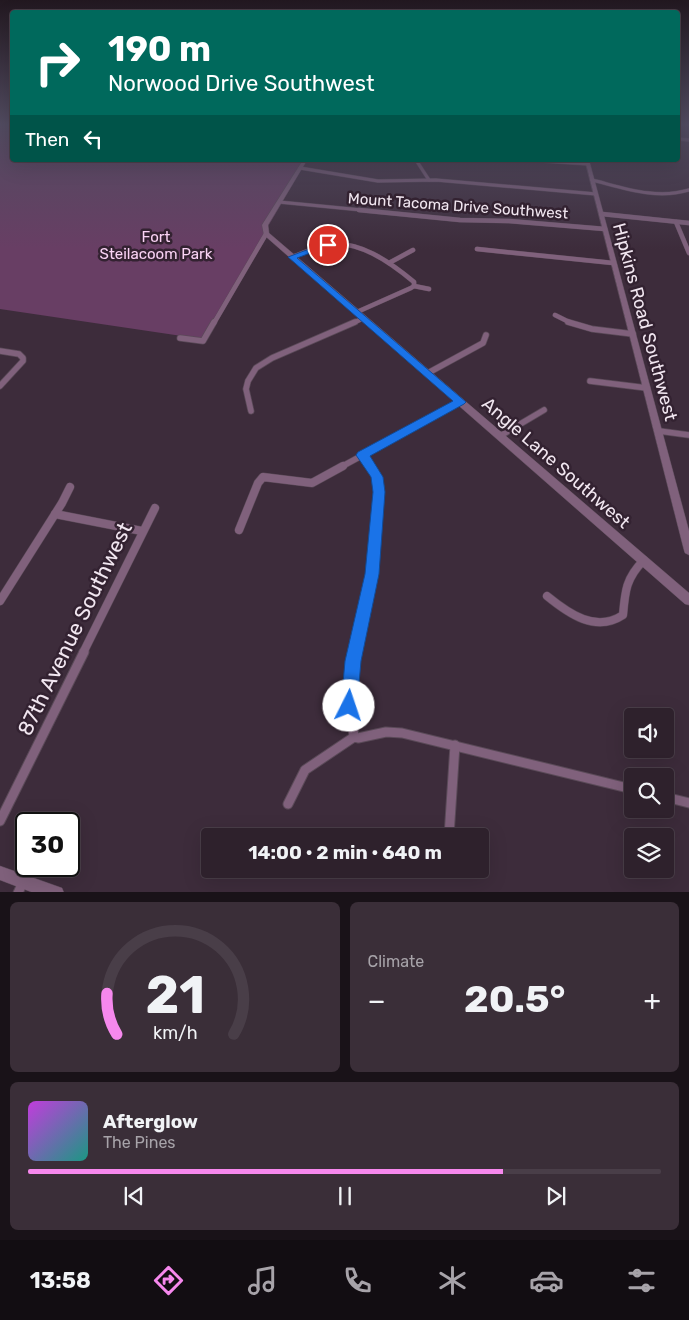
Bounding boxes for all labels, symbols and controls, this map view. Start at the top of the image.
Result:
text: 190 m [108,28,211,70]
icon: right [25,30,90,95]
text: Norwood Drive Southwest [108,70,375,97]
icon: left [79,125,107,153]
text: Then [25,128,69,151]
street label: Mount Tacoma Drive Southwest [347,189,569,223]
street label: Hipkins Road Southwest [608,221,682,423]
pin [307,224,349,266]
park label: Fort Steilacoom Park [100,228,213,263]
icon: arrive [314,231,342,259]
street label: Angle Lane Southwest [478,393,634,533]
street label: 87th Avenue Southwest [12,518,137,740]
position arrow [322,679,374,731]
map controls [624,708,674,878]
button: sound [624,708,674,758]
button: search [624,768,674,818]
speed limit sign: 30 [15,812,80,877]
button: layers [624,828,674,878]
text: 14:00 · 2 min · 640 m [248,841,442,864]
text: Climate [368,952,424,971]
text: 21 [145,964,205,1026]
text: 20.5° [464,976,565,1022]
text: − [368,984,386,1017]
text: + [644,984,661,1017]
text: km/h [152,1022,197,1043]
text: Afterglow [103,1110,198,1133]
text: The Pines [103,1133,176,1152]
icon: previous [120,1182,148,1210]
icon: pause [331,1182,359,1210]
icon: next [542,1182,570,1210]
icon: directions [151,1263,186,1298]
icon: music [245,1263,280,1298]
icon: phone [340,1263,375,1298]
icon: climate [435,1263,470,1298]
icon: car [529,1263,564,1298]
icon: filters [624,1263,659,1298]
text: 13:58 [30,1267,91,1294]

